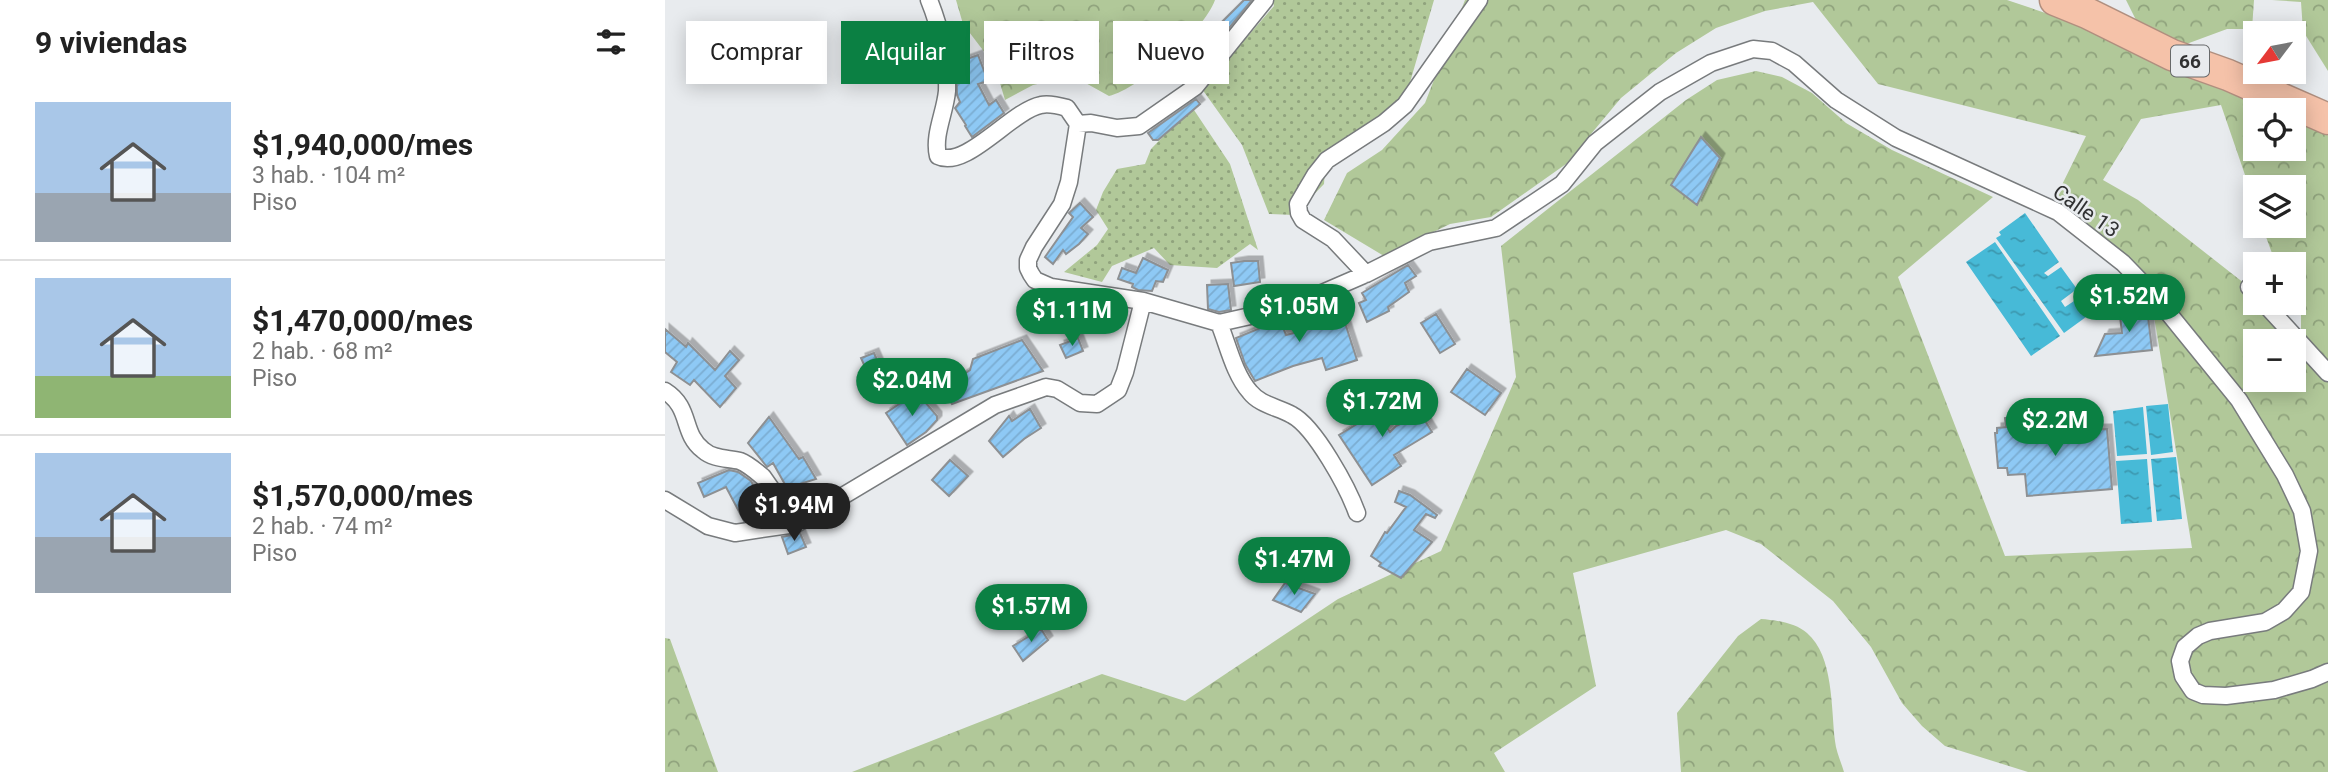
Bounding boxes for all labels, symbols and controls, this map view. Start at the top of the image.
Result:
chip: Comprar [686,21,827,84]
chip: Alquilar [841,21,970,84]
chip: Filtros [984,21,1099,84]
chip: Nuevo [1113,21,1229,84]
north arrow [2243,21,2307,84]
map controls [2243,21,2306,392]
icon: filters [592,23,630,61]
text: 9 viviendas [35,25,187,60]
road number: 66 [2171,45,2209,76]
button: locate [2243,98,2306,161]
text: $1,940,000/mes [252,127,473,162]
icon: home [91,130,175,214]
text: 3 hab. · 104 m² [252,162,405,189]
button: layers [2243,175,2306,238]
street label: Calle 13 [2048,180,2124,242]
text: Piso [252,189,297,216]
button: + [2243,252,2306,315]
pin: $1.52M [2072,274,2186,334]
text: $1.52M [2089,283,2169,310]
pin: $1.05M [1242,284,1356,344]
pin: $1.11M [1015,288,1129,348]
text: $1.05M [1259,293,1339,320]
text: $1.11M [1032,297,1112,324]
text: $1,470,000/mes [252,303,473,338]
icon: home [91,306,175,390]
button: − [2243,329,2306,392]
text: 2 hab. · 68 m² [252,338,392,365]
pin: $2.04M [855,358,969,418]
text: Piso [252,365,297,392]
text: $2.04M [872,367,952,394]
pin: $1.72M [1325,380,1439,439]
text: $1.72M [1342,388,1422,415]
pin: $2.2M [2006,398,2104,458]
text: $2.2M [2022,407,2088,434]
text: $1,570,000/mes [252,478,473,513]
icon: home [91,481,175,565]
pin: $1.94M [737,484,851,543]
text: $1.94M [754,492,834,519]
text: 2 hab. · 74 m² [252,513,392,540]
pin: $1.47M [1237,538,1351,597]
text: Piso [252,540,297,567]
text: $1.47M [1254,546,1334,573]
pin: $1.57M [974,584,1088,644]
text: $1.57M [991,593,1071,620]

